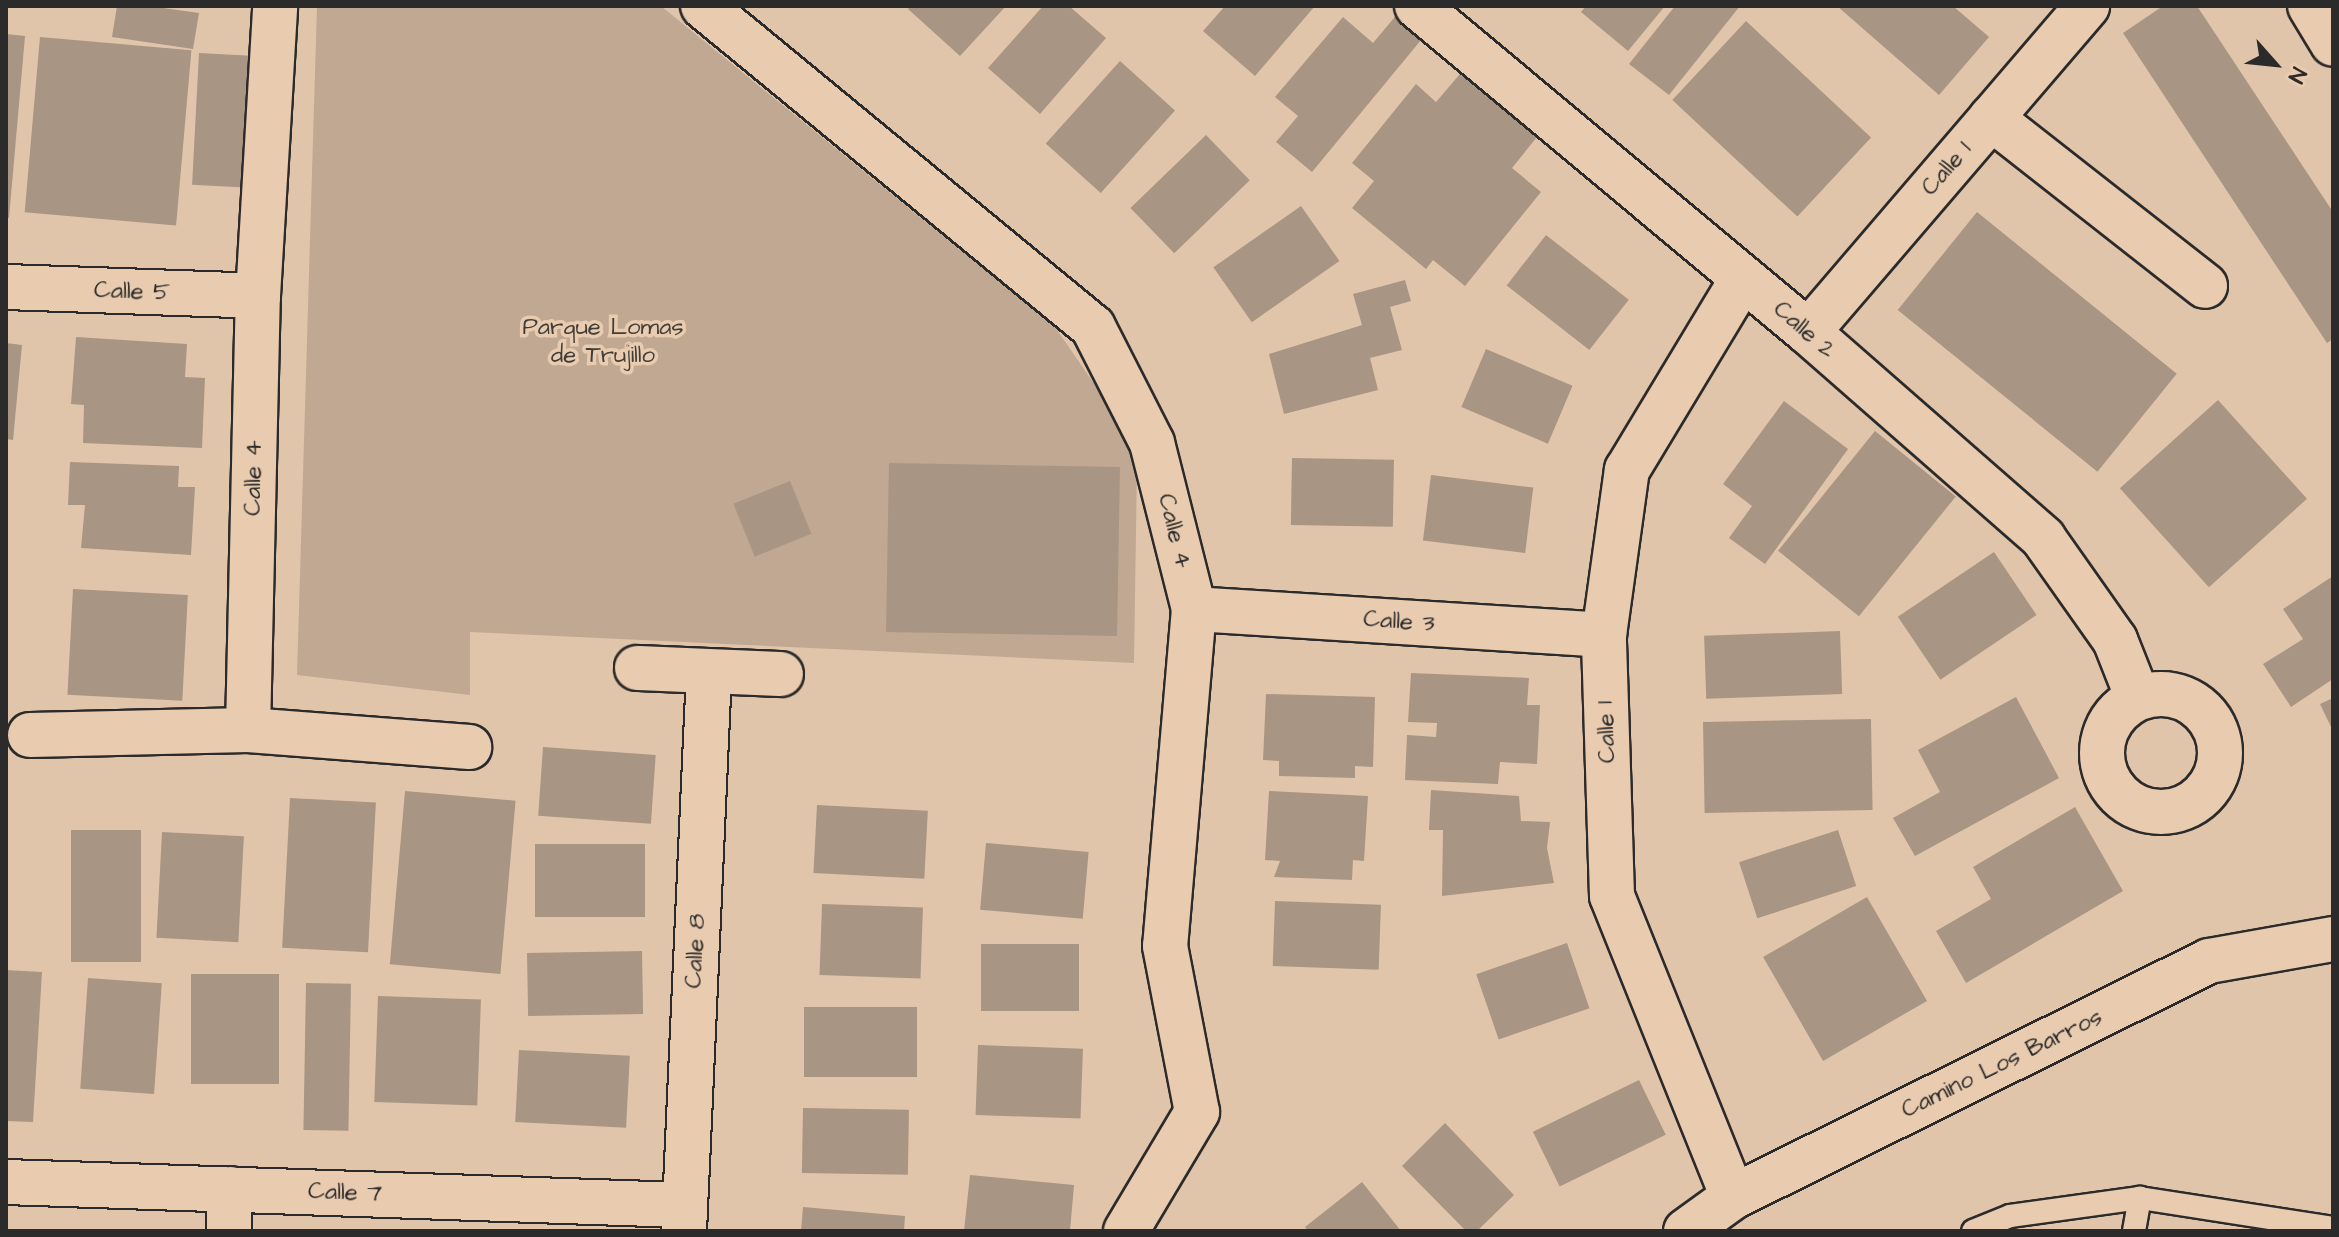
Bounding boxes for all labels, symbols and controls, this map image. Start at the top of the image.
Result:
north arrow [2235,24,2315,104]
text: N [2280,62,2314,88]
street label: Calle 1 [1916,136,1978,202]
street label: Calle 5 [93,276,171,308]
street label: Calle 2 [1767,295,1841,365]
park label: Parque Lomas de Trujillo [523,314,683,370]
street label: Calle 4 [239,440,269,516]
street label: Calle 4 [1151,491,1197,571]
street label: Calle 3 [1362,605,1436,639]
street label: Calle 1 [1592,700,1622,764]
street label: Calle 8 [680,913,712,989]
street label: Camino Los Barros [1897,1003,2107,1125]
street label: Calle 7 [307,1177,383,1209]

